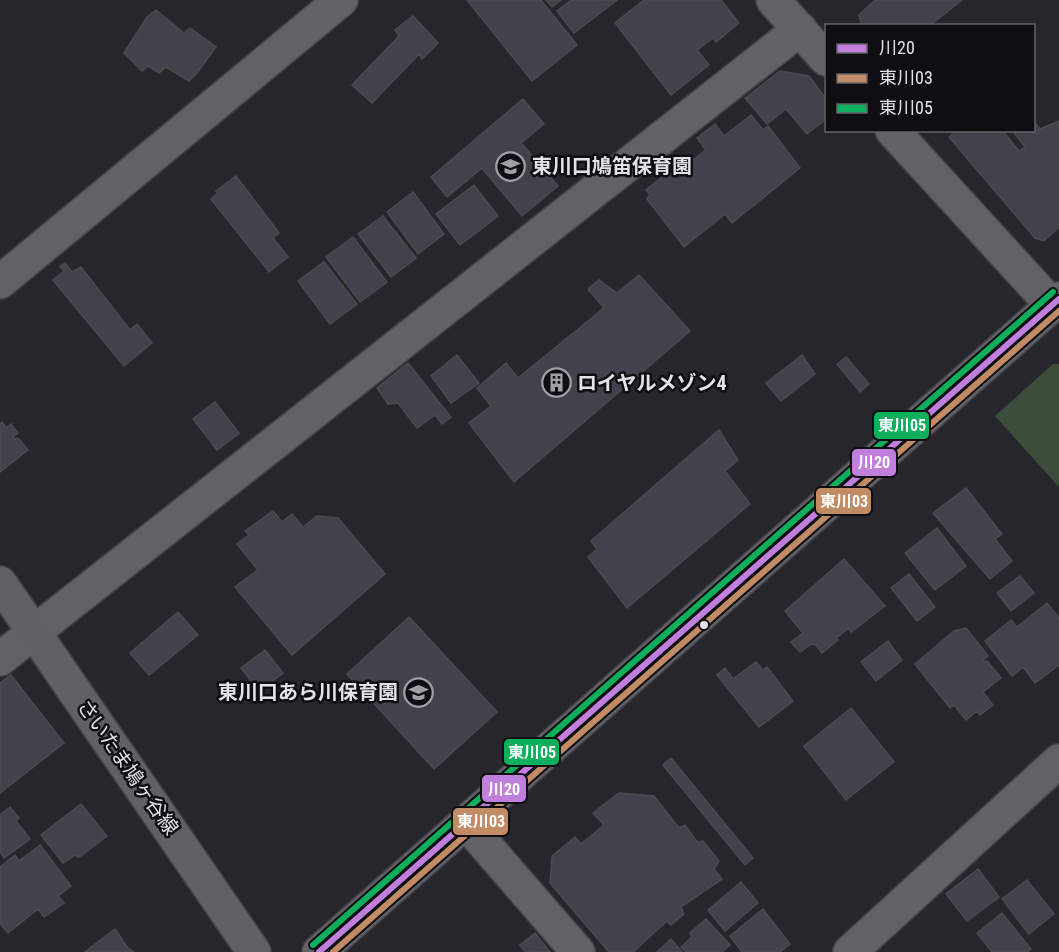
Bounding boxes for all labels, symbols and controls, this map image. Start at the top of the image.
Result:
legend [825,24,1035,132]
text: 川20 [879,37,915,58]
text: 東川03 [879,67,933,88]
text: 東川05 [879,97,933,118]
school or university icon: 東川口鳩笛保育園 [495,150,527,182]
place label: 東川口鳩笛保育園 [532,154,692,178]
building icon: ロイヤルメゾン4 [540,367,572,399]
place label: ロイヤルメゾン4 [577,371,727,395]
line badge: 東川05 [873,411,930,440]
text: 東川05 [878,416,926,435]
line badge: 川20 [851,448,897,477]
text: 川20 [858,453,890,472]
line badge: 東川03 [815,487,872,515]
text: 東川03 [820,492,868,511]
unlabelled marker [698,619,710,631]
school or university icon: 東川口あら川保育園 [403,676,435,708]
place label: 東川口あら川保育園 [218,680,398,704]
street label: さいたま鳩ヶ谷線 [72,695,184,839]
line badge: 東川05 [503,738,560,766]
text: 東川05 [508,743,556,762]
line badge: 川20 [481,774,527,803]
text: 川20 [488,780,520,799]
line badge: 東川03 [452,807,509,836]
text: 東川03 [457,812,505,831]

